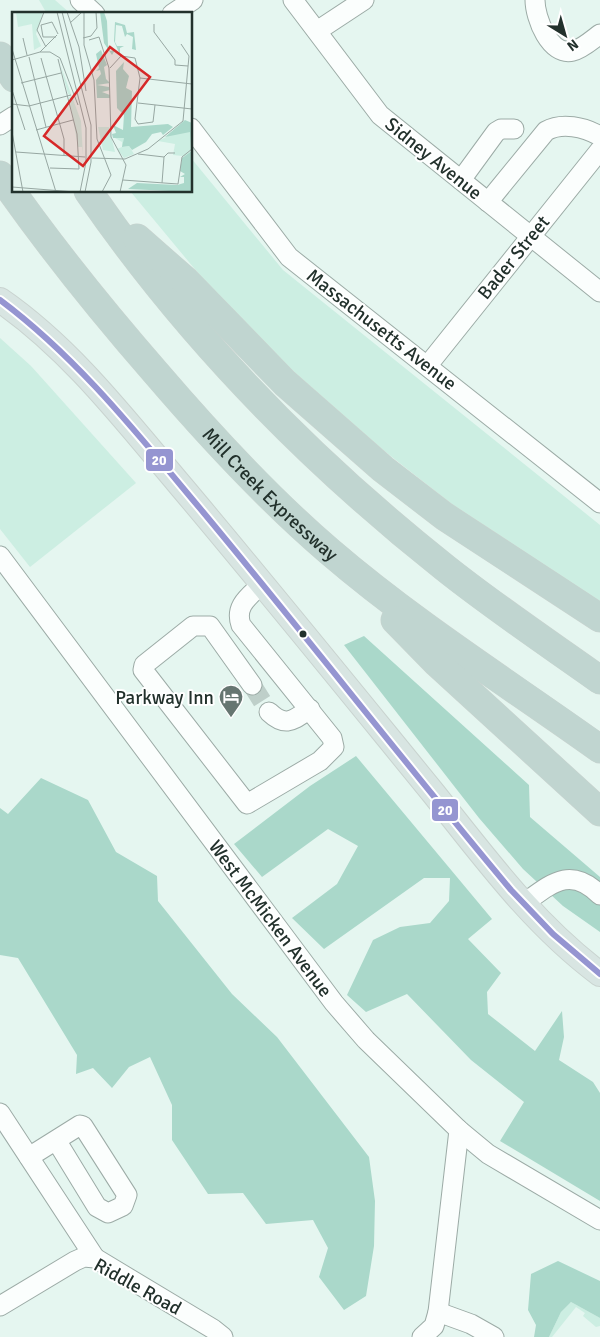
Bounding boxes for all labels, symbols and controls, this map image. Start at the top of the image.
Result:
north arrow [540,10,590,60]
inset map [12,12,192,192]
text: N [564,35,582,55]
street label: Sidney Avenue [380,112,487,205]
street label: Bader Street [473,210,555,305]
street label: Massachusetts Avenue [302,264,461,396]
street label: Mill Creek Expressway [197,423,343,567]
line badge: 20 [145,448,174,472]
text: 20 [151,452,167,469]
unlabelled marker [298,629,308,639]
hotel icon: Parkway Inn [218,684,244,718]
place label: Parkway Inn [115,686,214,710]
line badge: 20 [431,798,459,822]
text: 20 [437,802,453,819]
street label: West McMicken Avenue [203,835,337,1002]
street label: Riddle Road [90,1253,186,1321]

